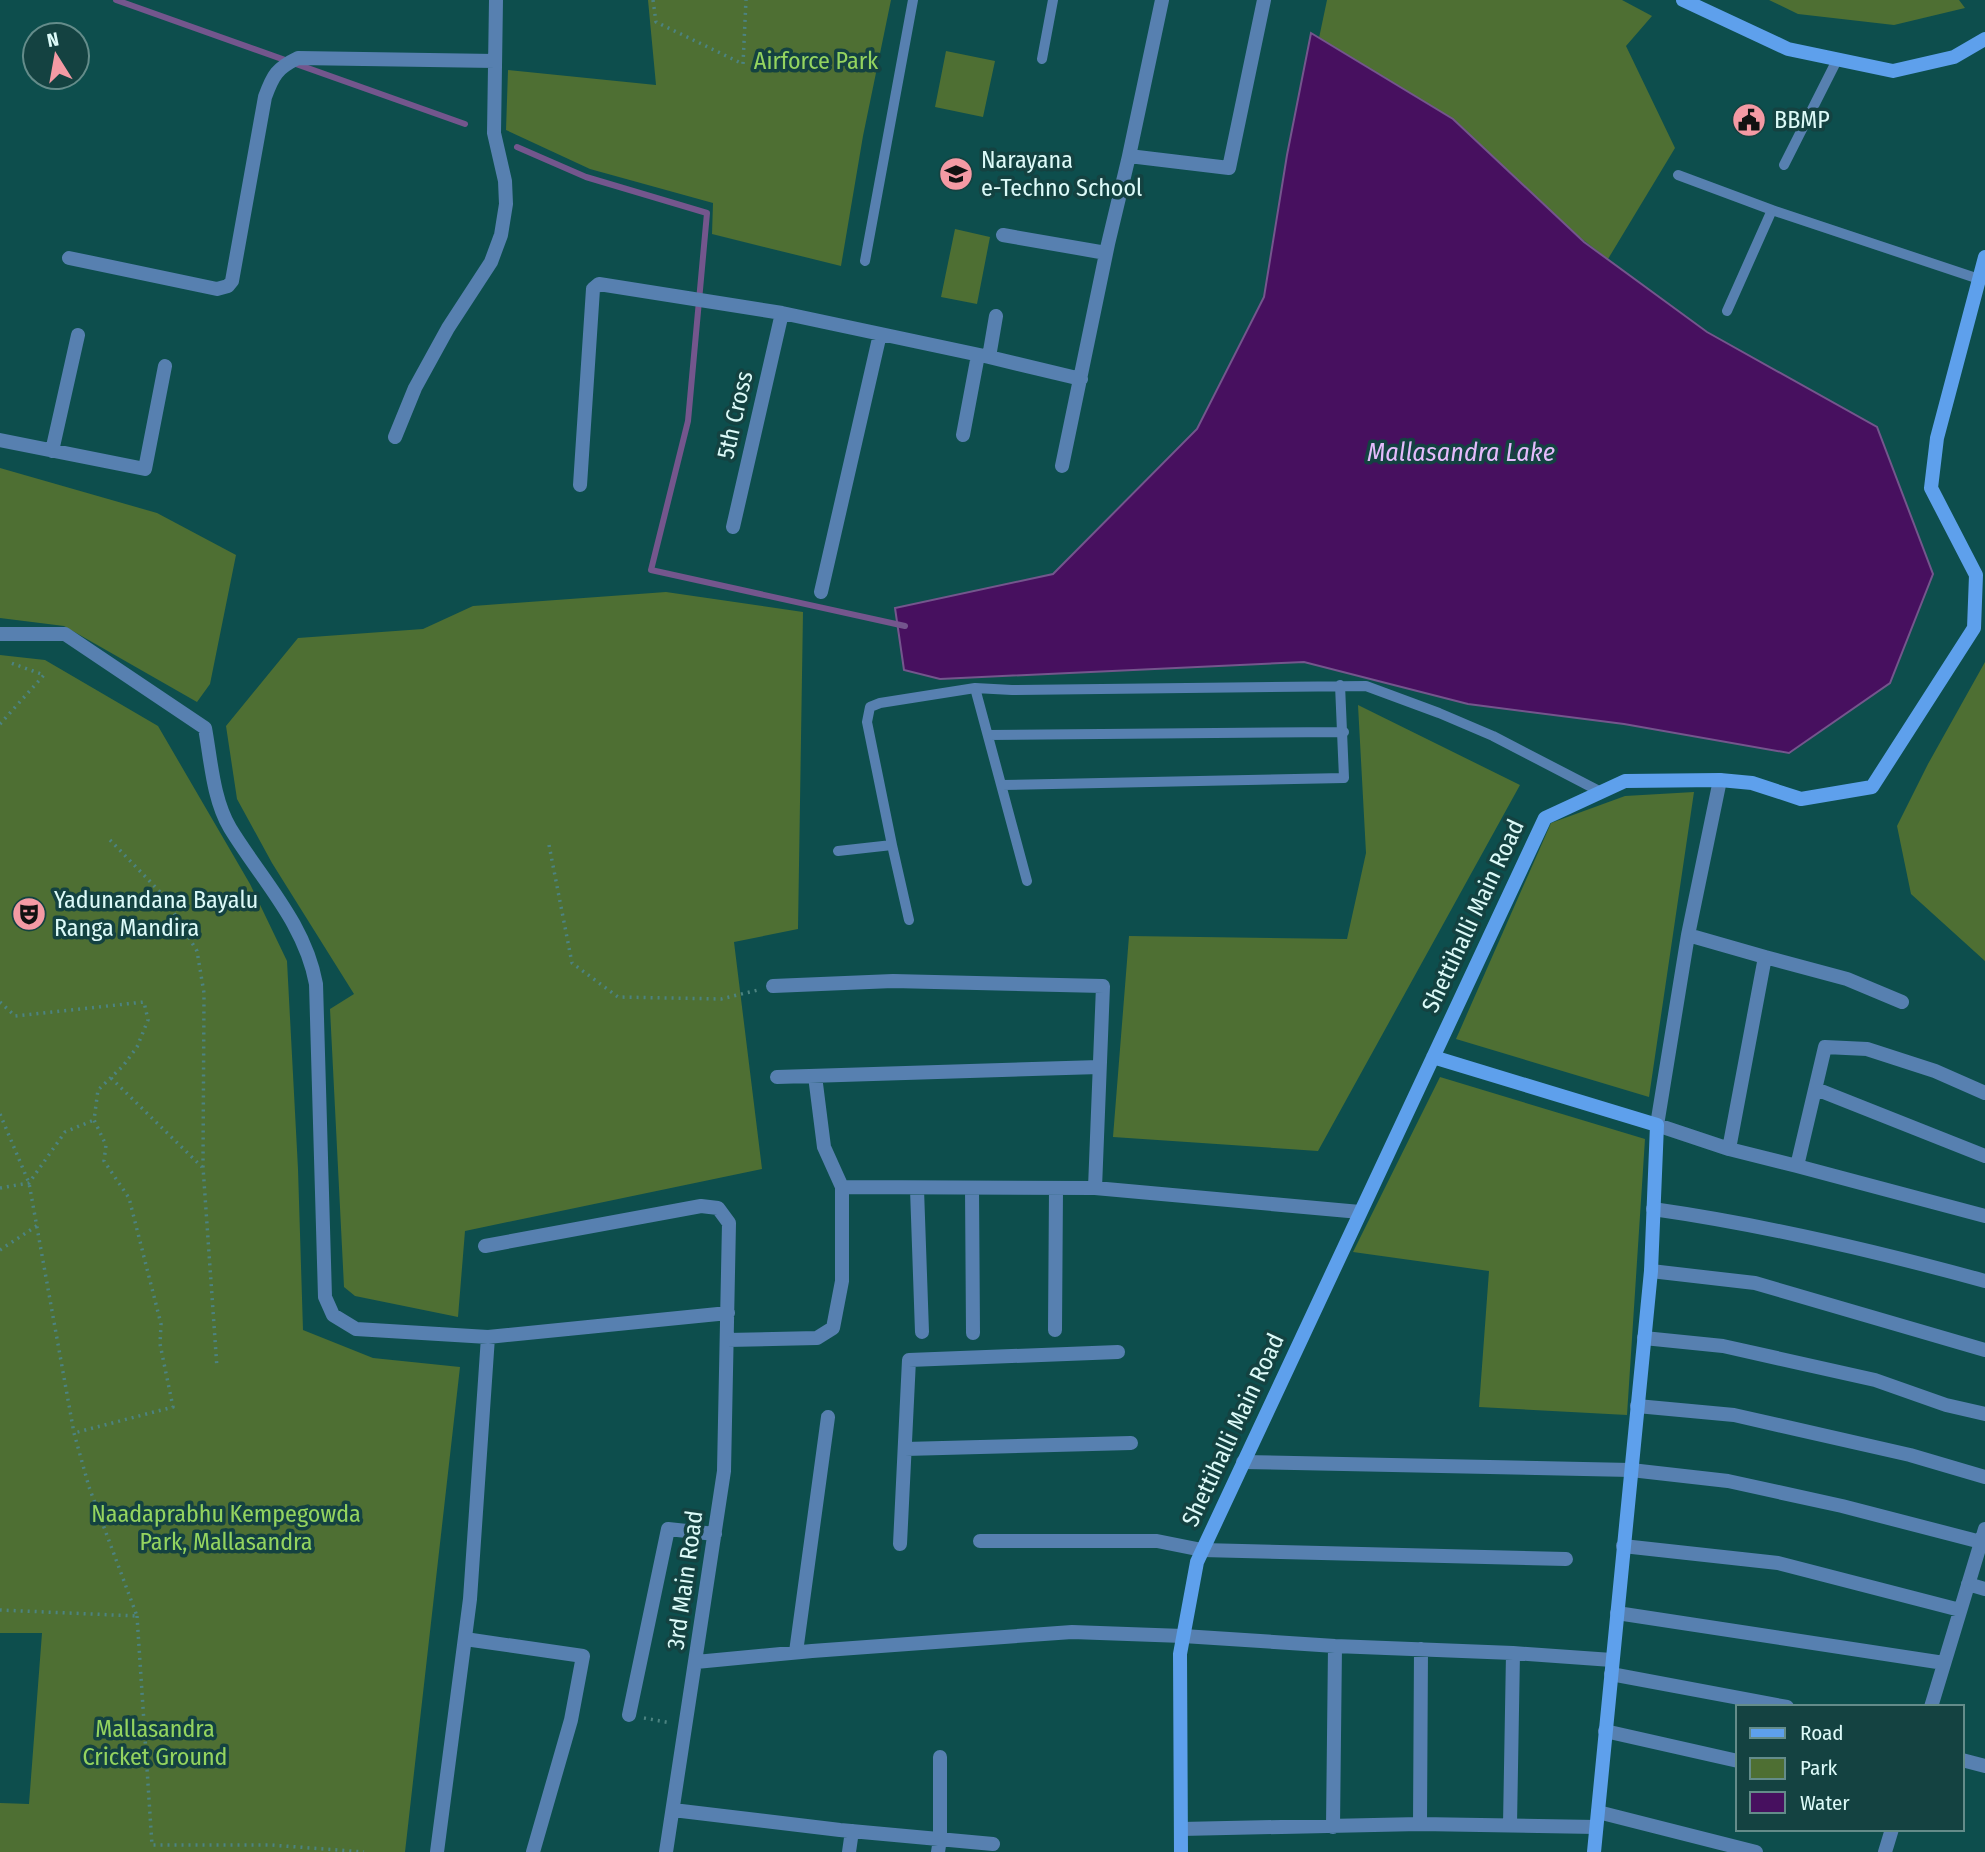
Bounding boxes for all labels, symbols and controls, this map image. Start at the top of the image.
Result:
north arrow [21,21,91,91]
text: N [45,27,61,52]
park label: Airforce Park [754,47,879,75]
public building icon: BBMP [1730,101,1768,139]
place label: BBMP [1774,106,1830,134]
place label: Narayana e-Techno School [981,146,1142,202]
school or university icon: Narayana e-Techno School [937,155,975,193]
street label: 5th Cross [711,368,759,462]
water label: Mallasandra Lake [1367,437,1555,468]
street label: Shettihalli Main Road [1416,815,1530,1017]
place label: Yadunandana Bayalu Ranga Mandira [54,886,258,942]
theatre icon: Yadunandana Bayalu Ranga Mandira [10,895,48,933]
street label: Shettihalli Main Road [1176,1329,1290,1531]
park label: Naadaprabhu Kempegowda Park, Mallasandra [91,1500,361,1556]
street label: 3rd Main Road [661,1509,709,1651]
legend [1736,1705,1964,1831]
park label: Mallasandra Cricket Ground [83,1715,227,1771]
text: Road [1800,1720,1844,1746]
text: Park [1800,1755,1838,1781]
text: Water [1800,1790,1850,1816]

